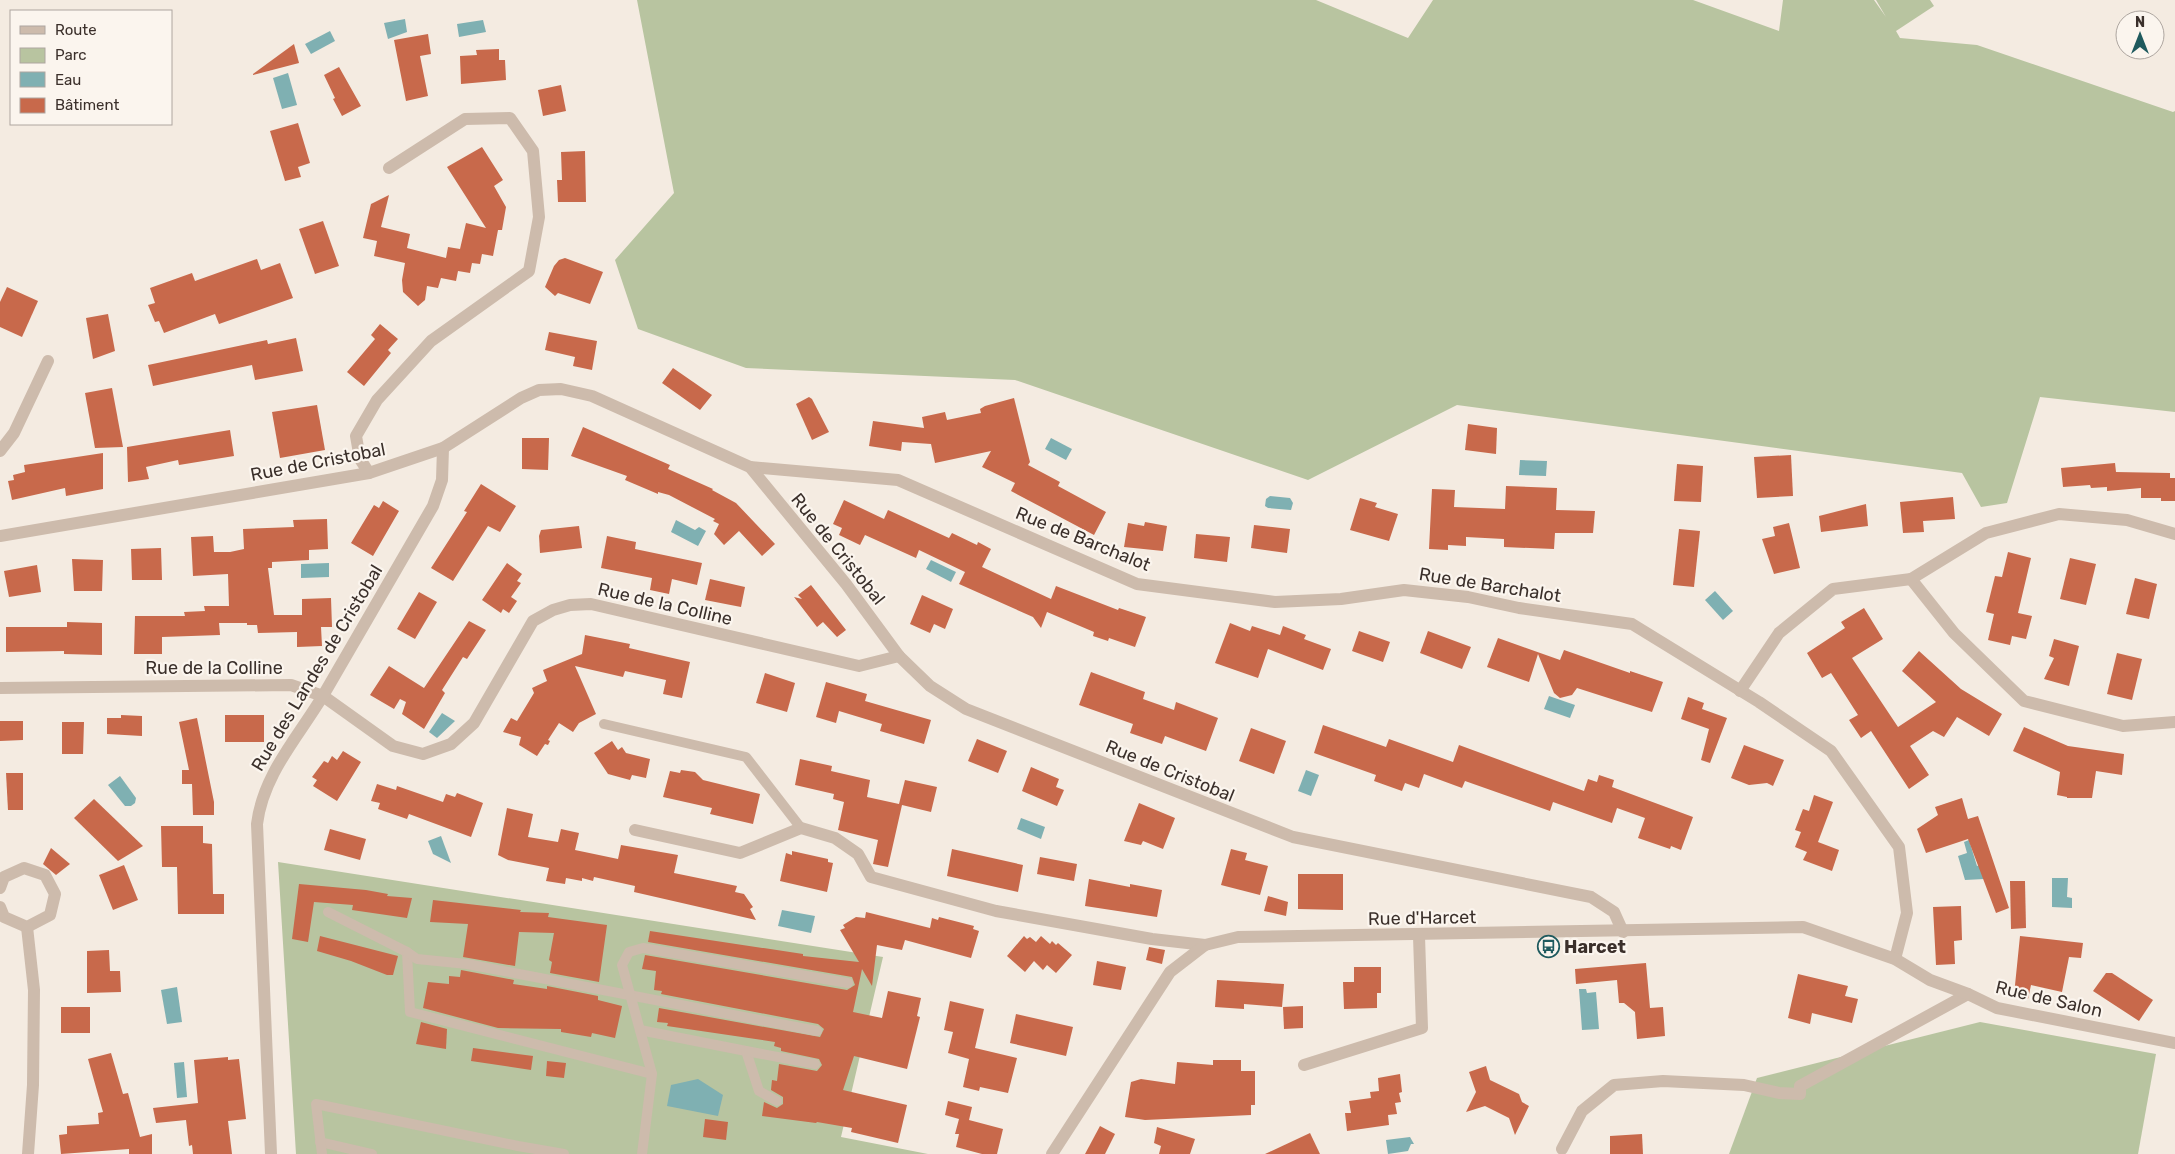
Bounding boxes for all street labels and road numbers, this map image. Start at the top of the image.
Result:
street label: Rue de Cristobal [249,438,387,486]
street label: Rue de Cristobal [786,489,890,609]
street label: Rue de Barchalot [1012,502,1154,576]
street label: Rue des Landes de Cristobal [247,561,387,775]
street label: Rue de Barchalot [1417,563,1563,607]
street label: Rue de la Colline [596,578,734,630]
street label: Rue de la Colline [145,657,283,679]
street label: Rue de Cristobal [1102,735,1238,807]
street label: Rue d'Harcet [1368,906,1476,930]
street label: Rue de Salon [1993,976,2105,1022]

